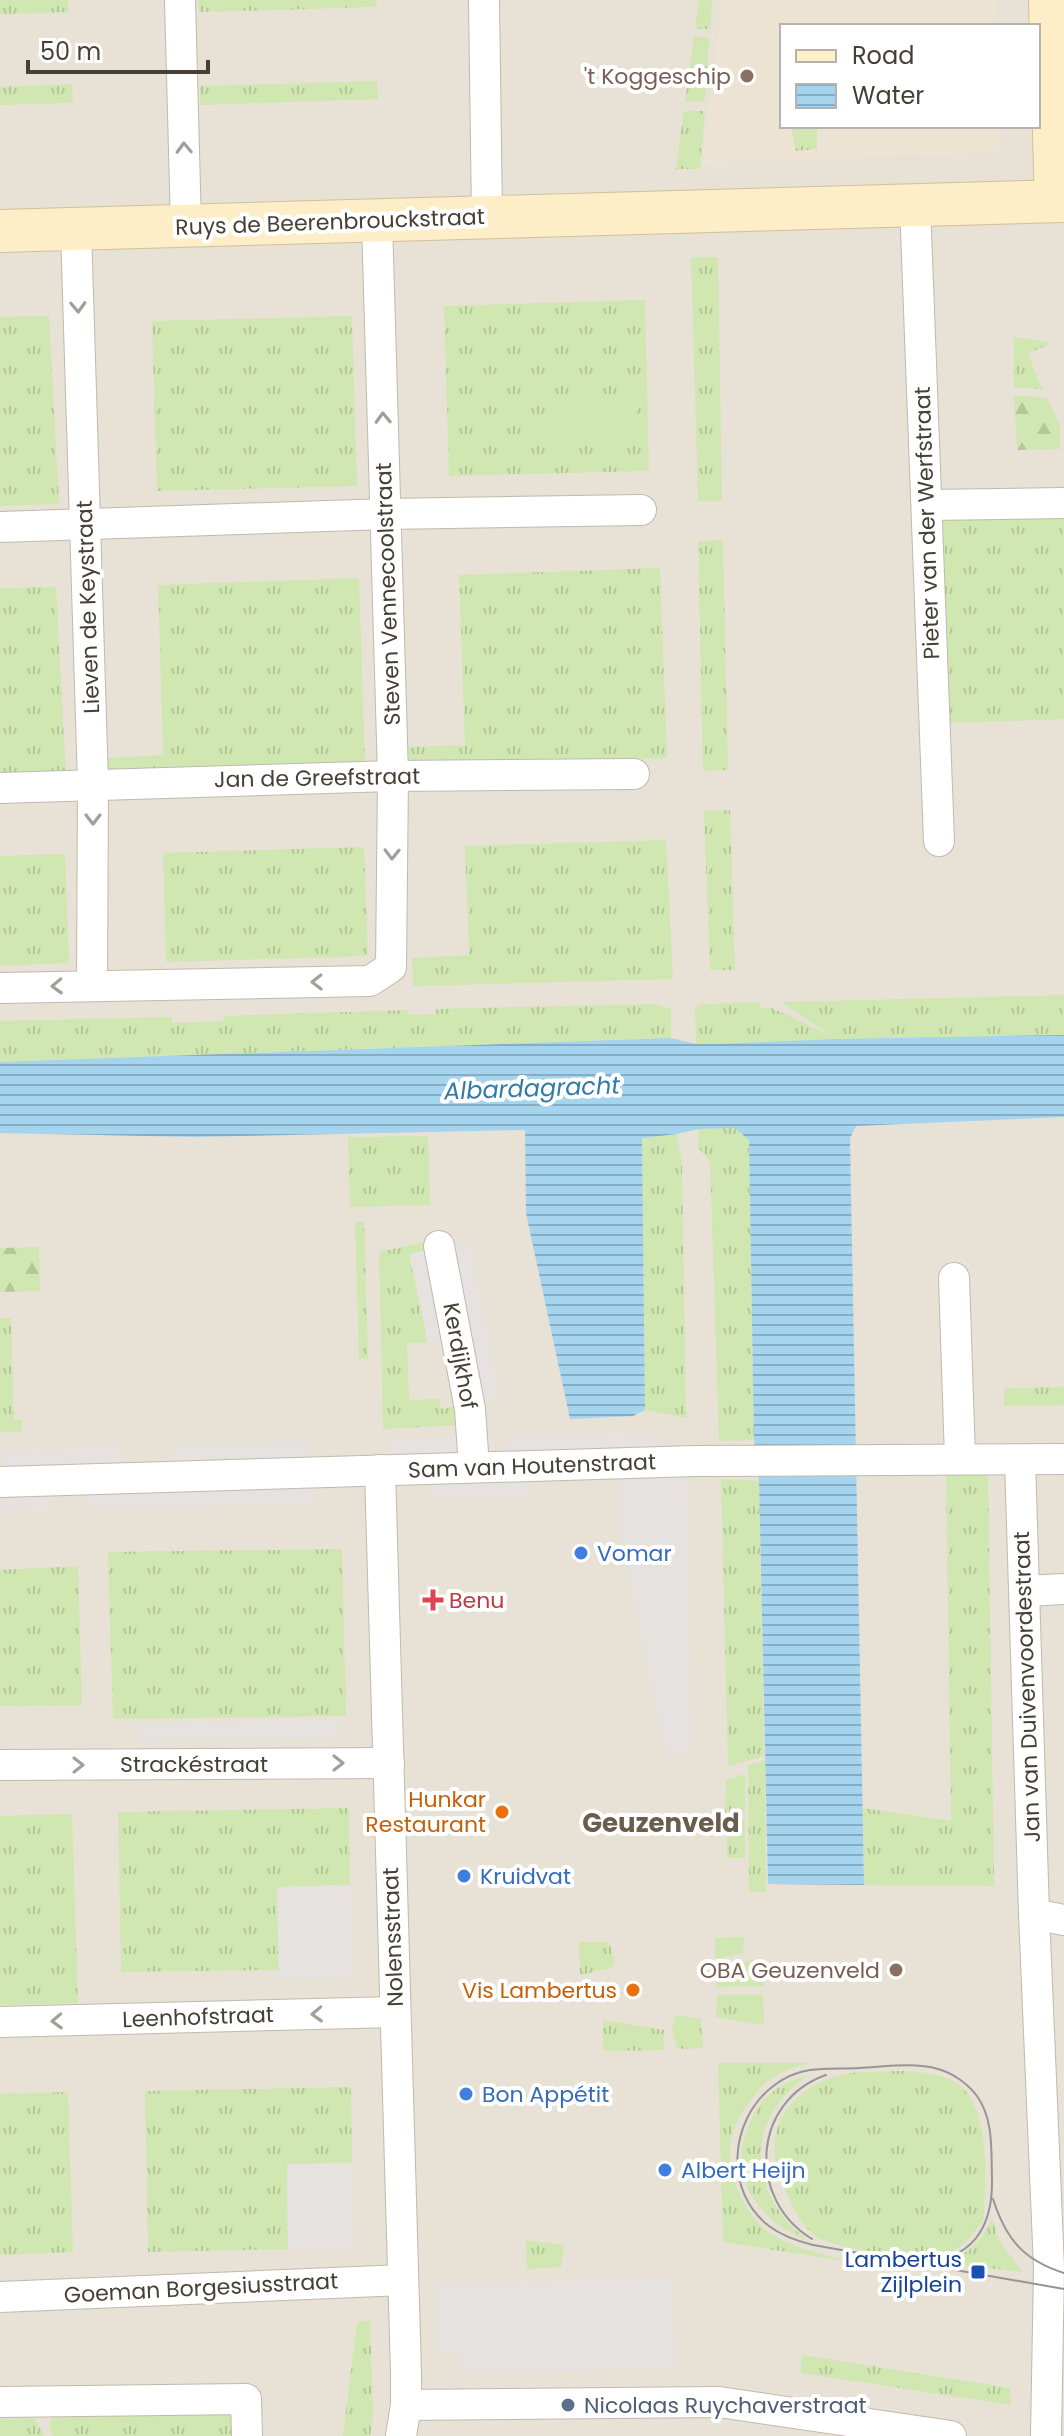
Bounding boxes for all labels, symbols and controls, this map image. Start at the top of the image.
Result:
scale bar [28,24,208,74]
legend [780,24,1040,128]
text: 50 m [40,35,101,68]
text: Road [852,39,914,72]
place label: 't Koggeschip [584,61,731,92]
marker: 't Koggeschip [738,67,756,85]
text: Water [852,79,924,112]
one-way arrow [175,141,193,154]
street label: Ruys de Beerenbrouckstraat [175,201,485,243]
one-way arrow [70,301,87,314]
street label: Pieter van der Werfstraat [907,386,947,660]
one-way arrow [375,411,392,424]
street label: Steven Vennecoolstraat [368,462,408,726]
street label: Lieven de Keystraat [69,500,107,714]
street label: Jan de Greefstraat [214,761,420,795]
one-way arrow [84,813,102,826]
one-way arrow [383,848,401,861]
one-way arrow [310,973,323,990]
one-way arrow [50,978,63,995]
water label: Albardagracht [442,1068,622,1108]
street label: Kerdijkhof [435,1300,485,1412]
street label: Sam van Houtenstraat [408,1446,656,1486]
street label: Jan van Duivenvoordestraat [1006,1531,1048,1843]
place label: Vomar [597,1538,672,1569]
marker: Vomar [572,1544,590,1562]
place label: Benu [449,1585,504,1616]
marker: Benu [424,1591,442,1609]
street label: Strackéstraat [120,1749,268,1780]
one-way arrow [332,1754,345,1772]
one-way arrow [72,1756,85,1774]
place label: Hunkar Restaurant [365,1784,486,1840]
marker: Hunkar Restaurant [493,1803,511,1821]
district label: Geuzenveld [582,1805,740,1841]
place label: Kruidvat [480,1861,571,1892]
street label: Nolensstraat [375,1867,411,2007]
marker: Kruidvat [455,1867,473,1885]
place label: OBA Geuzenveld [700,1955,880,1986]
marker: OBA Geuzenveld [887,1961,905,1979]
place label: Vis Lambertus [462,1975,617,2006]
marker: Vis Lambertus [624,1981,642,1999]
street label: Leenhofstraat [122,1999,274,2035]
one-way arrow [310,2005,323,2022]
one-way arrow [50,2012,63,2029]
place label: Bon Appétit [482,2079,609,2110]
marker: Bon Appétit [457,2085,475,2103]
place label: Albert Heijn [681,2155,806,2186]
marker: Albert Heijn [656,2161,674,2179]
place label: Lambertus Zijlplein [845,2244,962,2300]
marker: Lambertus Zijlplein [969,2263,987,2281]
street label: Goeman Borgesiusstraat [63,2265,339,2311]
place label: Nicolaas Ruychaverstraat [584,2390,867,2421]
marker: Nicolaas Ruychaverstraat [559,2396,577,2414]

